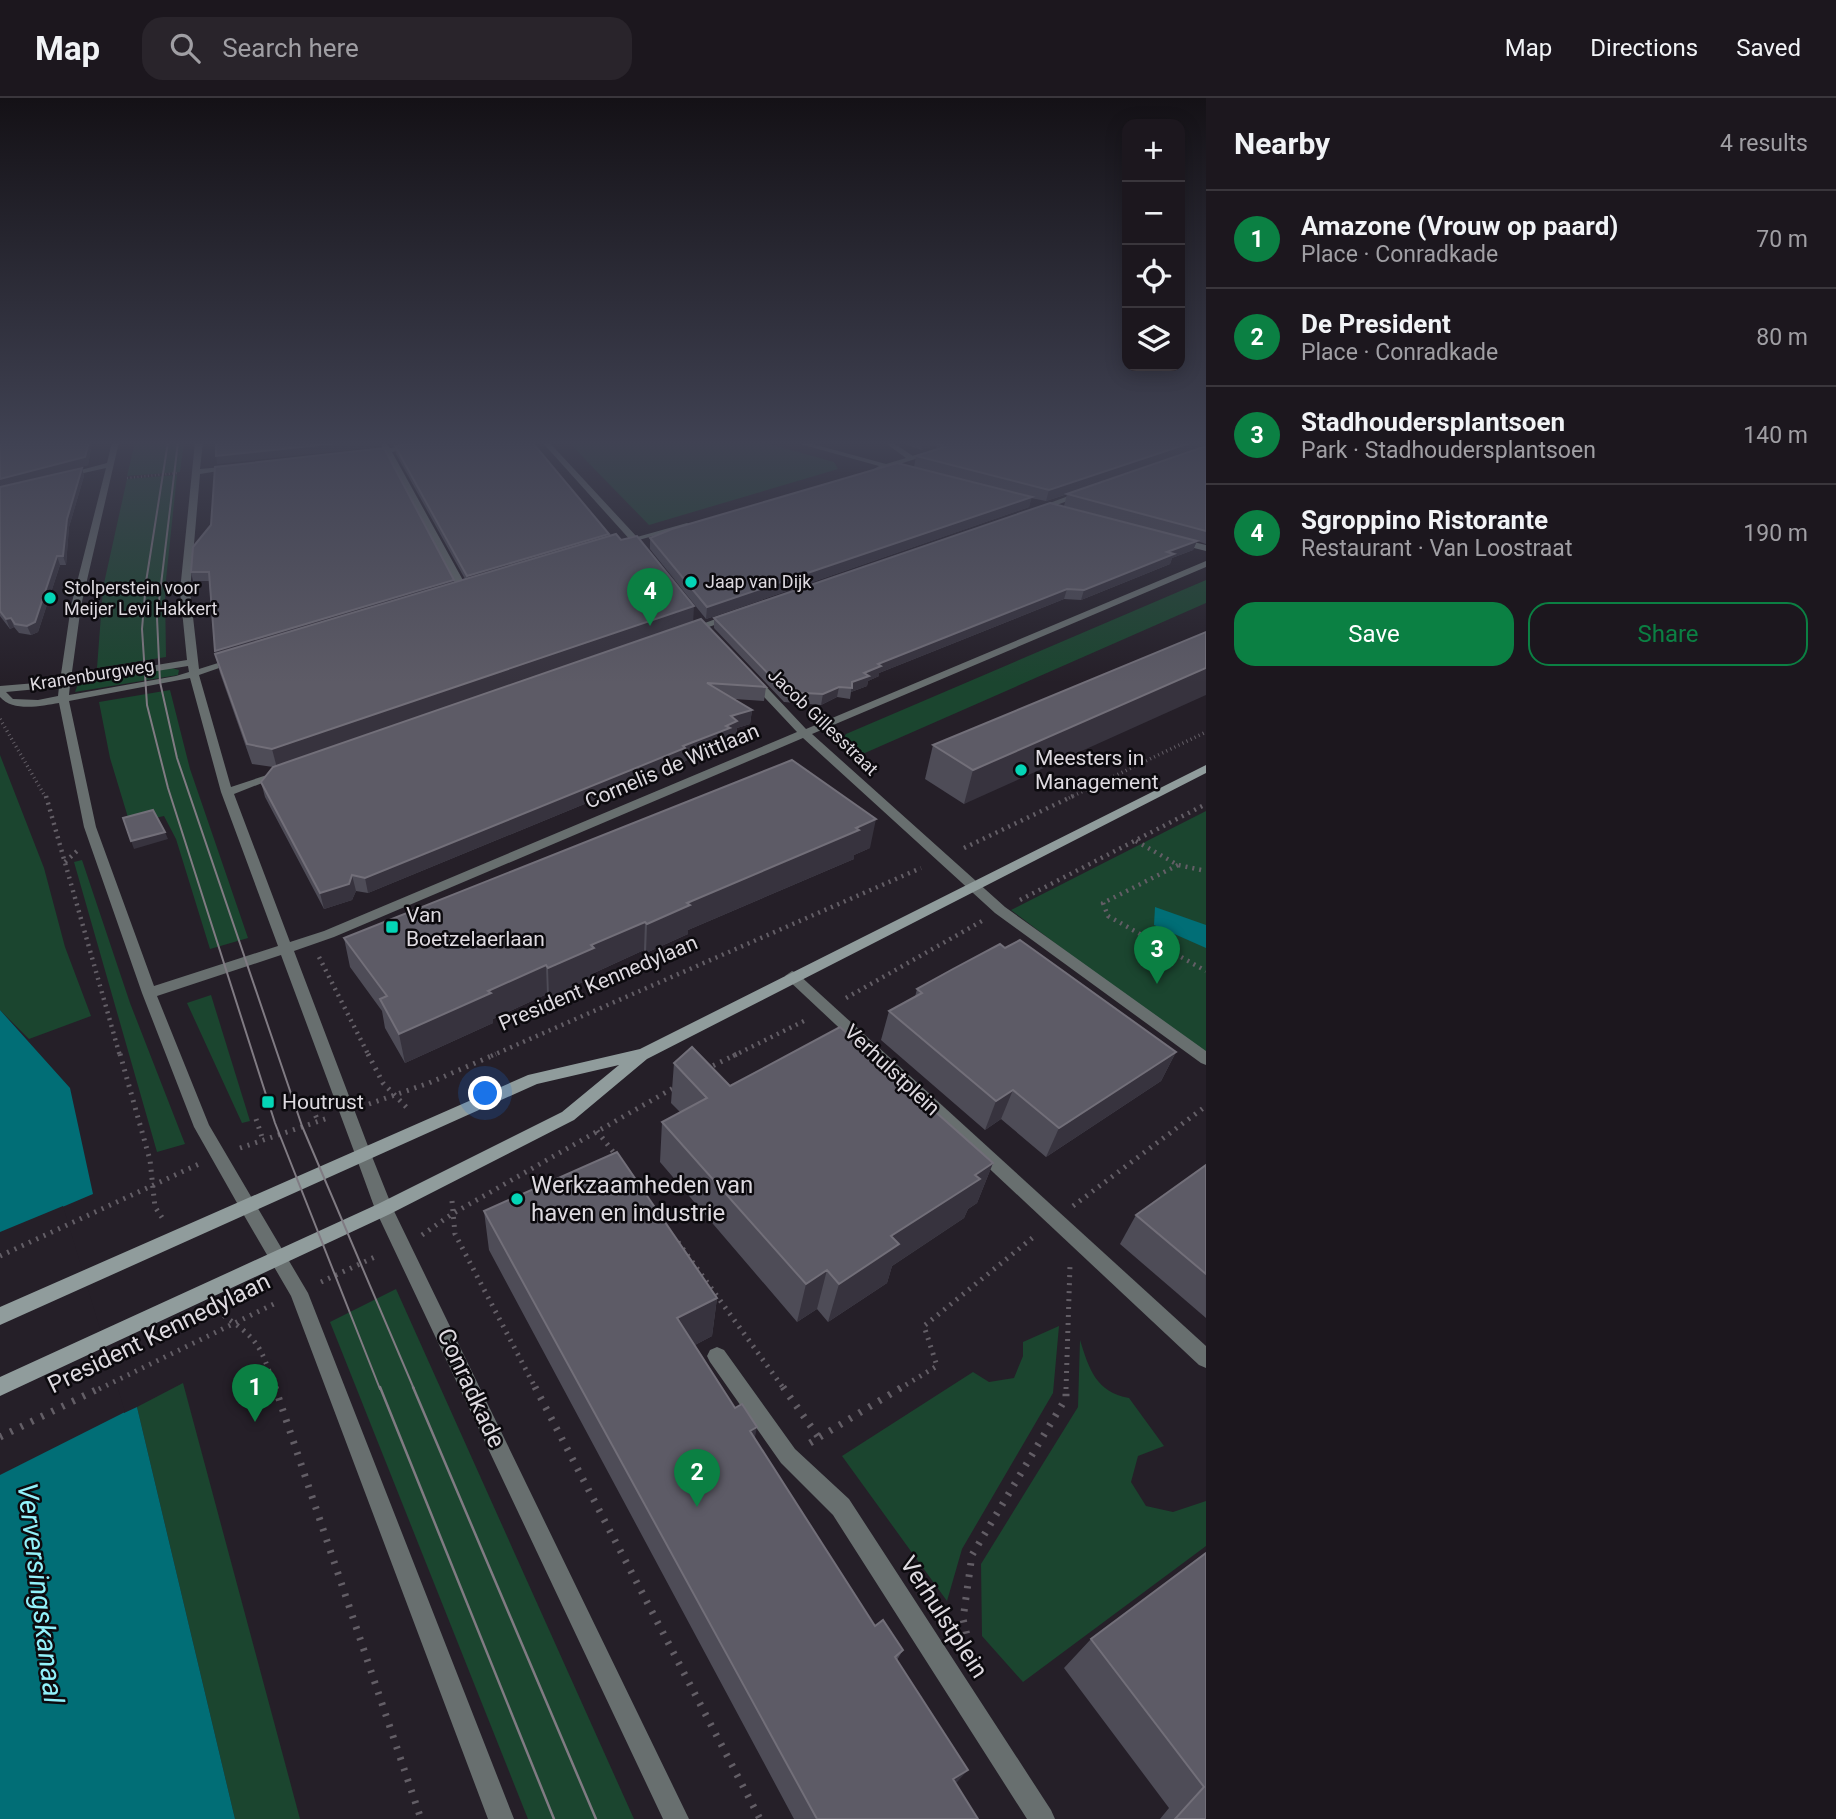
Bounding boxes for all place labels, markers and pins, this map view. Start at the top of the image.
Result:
pin: 4 [627,568,673,626]
place label: Jaap van Dijk [705,571,812,592]
marker: Jaap van Dijk [683,574,699,590]
place label: Stolperstein voor Meijer Levi Hakkert [64,577,218,619]
marker: Stolperstein voor Meijer Levi Hakkert [42,590,58,606]
place label: Meesters in Management [1035,746,1159,794]
marker: Meesters in Management [1013,762,1029,778]
place label: Van Boetzelaerlaan [406,903,545,951]
marker: Van Boetzelaerlaan [384,919,400,935]
pin: 3 [1134,926,1180,984]
place label: Houtrust [282,1090,364,1114]
marker: Houtrust [260,1094,276,1110]
place label: Werkzaamheden van haven en industrie [531,1171,753,1227]
marker: Werkzaamheden van haven en industrie [509,1191,525,1207]
pin: 1 [232,1364,278,1422]
pin: 2 [674,1449,720,1507]

